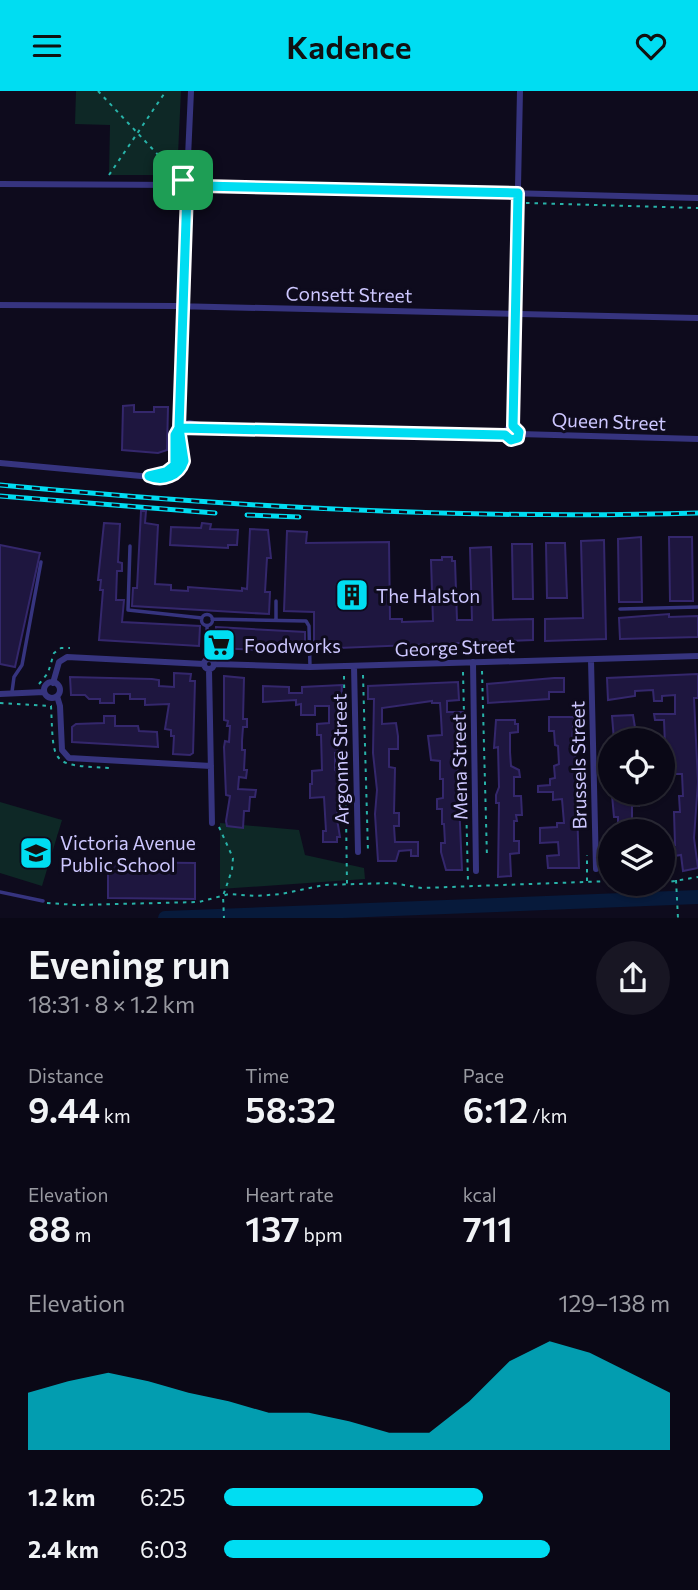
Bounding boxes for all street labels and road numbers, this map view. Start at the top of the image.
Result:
street label: Consett Street [285,281,413,307]
street label: Queen Street [551,408,667,434]
street label: George Street [394,633,516,661]
street label: Argonne Street [327,693,353,825]
street label: Brussels Street [565,700,591,829]
street label: Mena Street [447,713,471,820]

